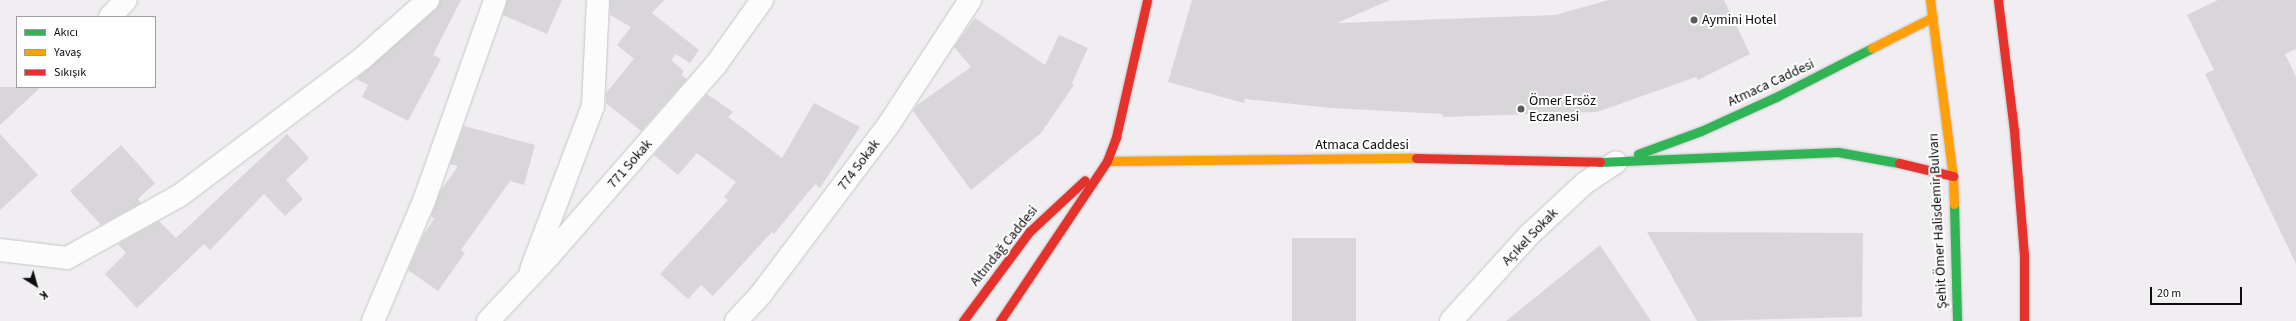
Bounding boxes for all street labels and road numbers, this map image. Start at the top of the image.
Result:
street label: Atmaca Caddesi [1725,56,1817,110]
street label: Şehit Ömer Halisdemir Bulvarı [1925,133,1951,309]
street label: 771 Sokak [604,136,656,192]
street label: 774 Sokak [834,136,884,194]
street label: Atmaca Caddesi [1315,137,1409,153]
street label: Altındağ Caddesi [966,202,1042,290]
street label: Açıkel Sokak [1499,205,1561,269]

